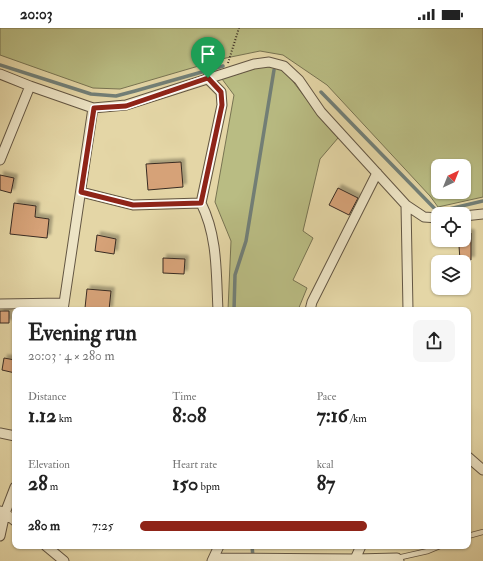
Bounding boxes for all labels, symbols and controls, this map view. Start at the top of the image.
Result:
text: 20:03 [20,5,52,24]
pin [191,37,225,78]
icon: arrive [197,43,219,65]
north arrow [431,159,471,199]
map controls [431,159,471,295]
button: locate [431,207,471,247]
button: layers [431,255,471,295]
text: Evening run [28,319,137,347]
button: share [413,320,455,362]
text: 20:03 · 4 × 280 m [28,348,115,364]
text: Distance [28,390,66,403]
text: Time [172,390,196,403]
text: Pace [317,390,336,403]
text: 1.12 [28,403,56,428]
text: 8:08 [172,403,206,428]
text: 7:16 [317,403,348,428]
text: km [56,412,72,425]
text: /km [348,412,367,425]
text: Elevation [28,458,70,471]
text: Heart rate [172,458,217,471]
text: kcal [317,458,334,471]
text: 28 [28,471,48,496]
text: 150 [172,471,198,496]
text: 87 [317,471,335,496]
text: m [48,480,58,493]
text: bpm [198,480,220,493]
text: 280 m [28,518,60,534]
text: 7:25 [92,518,113,534]

